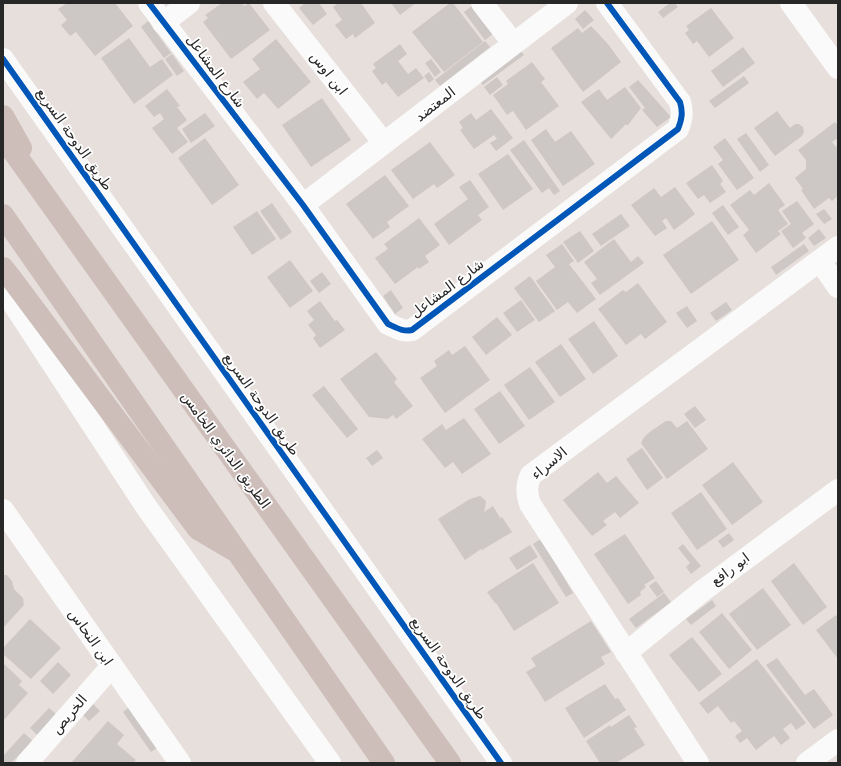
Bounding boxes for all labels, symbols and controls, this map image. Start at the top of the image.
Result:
street label: شارع المشاعل [182,31,249,111]
street label: ابن اوس [306,48,351,98]
street label: المعتضد [412,83,458,125]
street label: طريق الدوحة السريع [33,85,116,194]
street label: شارع المشاعل [407,255,487,322]
street label: طريق الدوحة السريع [220,350,303,459]
street label: الطريق الدائري الخامس [177,388,274,512]
street label: الاسراء [528,443,571,483]
street label: ابو رافع [708,549,753,590]
street label: ابن النحاس [65,606,116,669]
street label: طريق الدوحة السريع [407,614,490,723]
street label: الخريص [48,691,91,737]

